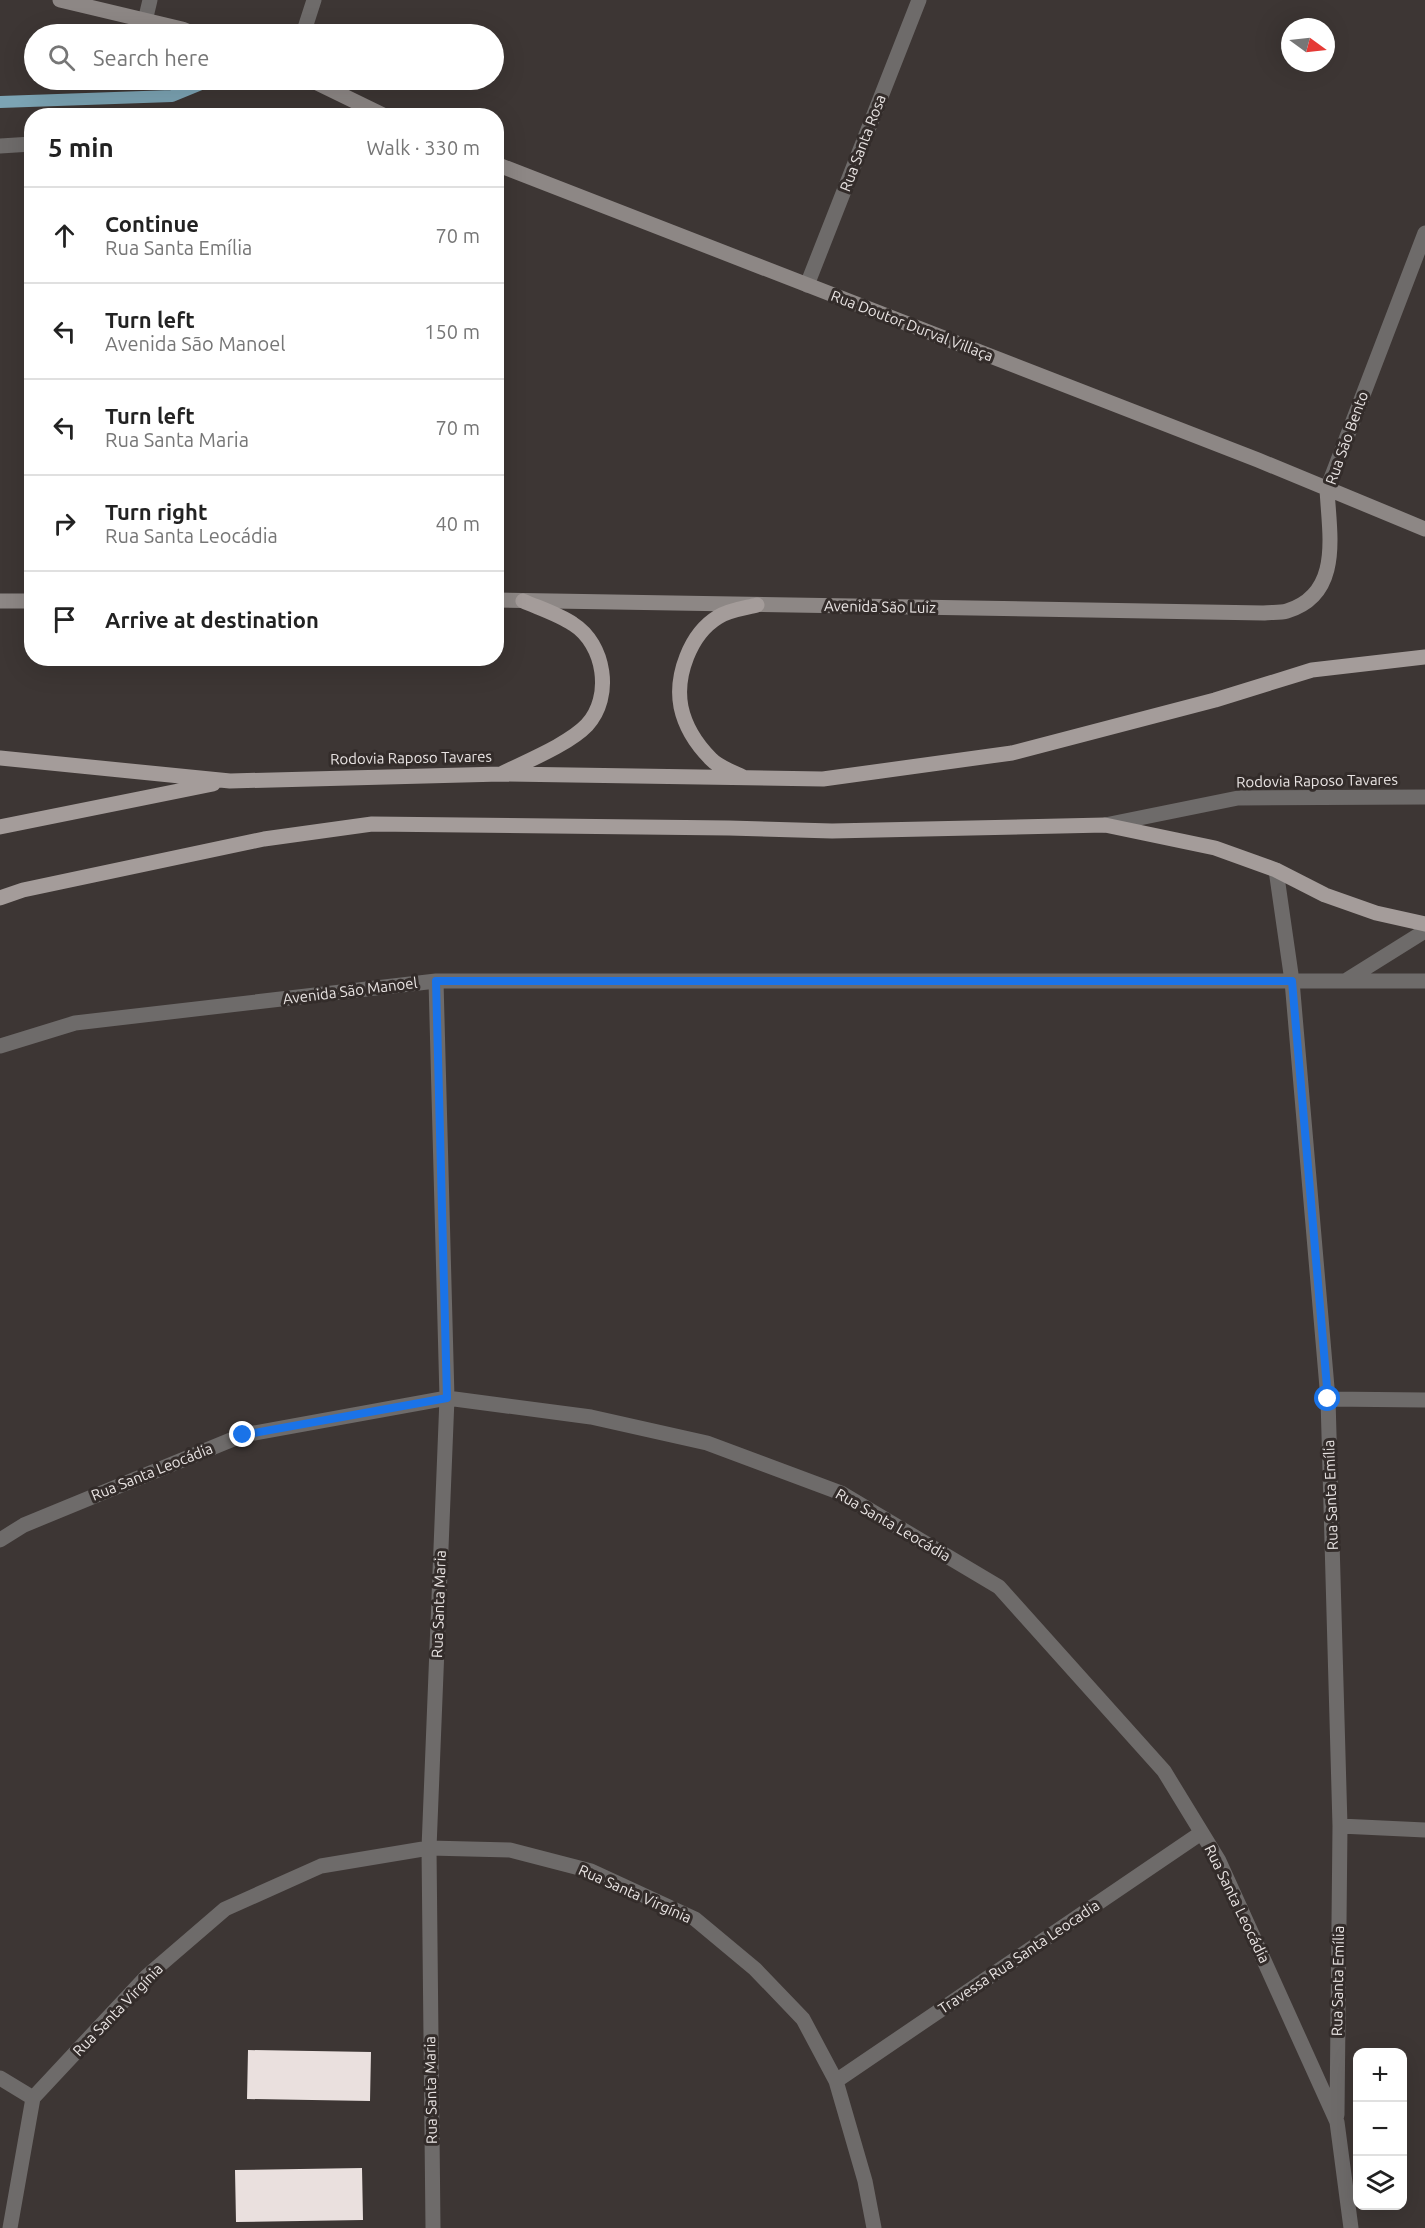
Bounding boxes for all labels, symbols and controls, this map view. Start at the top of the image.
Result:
north arrow [1281,18,1335,72]
search box [24,24,504,90]
icon: search [45,41,78,74]
text: Search here [93,45,209,70]
street label: Rua Santa Rosa [836,92,889,194]
text: 5 min [48,133,114,162]
text: Walk · 330 m [367,136,480,159]
text: Continue [105,211,199,236]
icon: ahead [48,219,81,252]
text: 70 m [436,224,480,247]
text: Rua Santa Emília [105,236,252,259]
street label: Rua Doutor Durval Villaça [829,287,996,364]
text: Turn left [105,307,195,332]
icon: left [48,315,81,348]
text: 150 m [424,320,480,343]
text: Avenida São Manoel [105,332,285,355]
street label: Rua São Bento [1322,389,1371,487]
text: Turn left [105,403,195,428]
icon: left [48,411,81,444]
text: 70 m [436,416,480,439]
text: Rua Santa Maria [105,428,249,451]
text: Turn right [105,499,207,524]
icon: right [48,507,81,540]
text: 40 m [436,512,480,535]
text: Rua Santa Leocádia [105,524,278,547]
street label: Avenida São Luiz [824,597,936,616]
icon: arrive [48,603,81,636]
text: Arrive at destination [105,607,319,632]
street label: Rodovia Raposo Tavares [330,748,492,767]
street label: Rodovia Raposo Tavares [1236,771,1398,790]
street label: Avenida São Manoel [282,974,418,1007]
route start [1314,1385,1340,1411]
route end [229,1421,255,1447]
street label: Rua Santa Leocádia [89,1439,215,1504]
street label: Rua Santa Emília [1320,1439,1341,1551]
street label: Rua Santa Leocádia [833,1485,954,1564]
street label: Rua Santa Maria [428,1550,449,1658]
street label: Rua Santa Leocádia [1201,1842,1274,1966]
street label: Rua Santa Virgínia [576,1861,694,1926]
street label: Travessa Rua Santa Leocadia [935,1896,1102,2017]
street label: Rua Santa Emília [1328,1926,1347,2036]
street label: Rua Santa Virgínia [69,1960,166,2059]
street label: Rua Santa Maria [421,2036,440,2144]
map controls [1353,2048,1407,2210]
button: + [1353,2048,1407,2102]
button: − [1353,2102,1407,2156]
button: layers [1353,2156,1407,2210]

